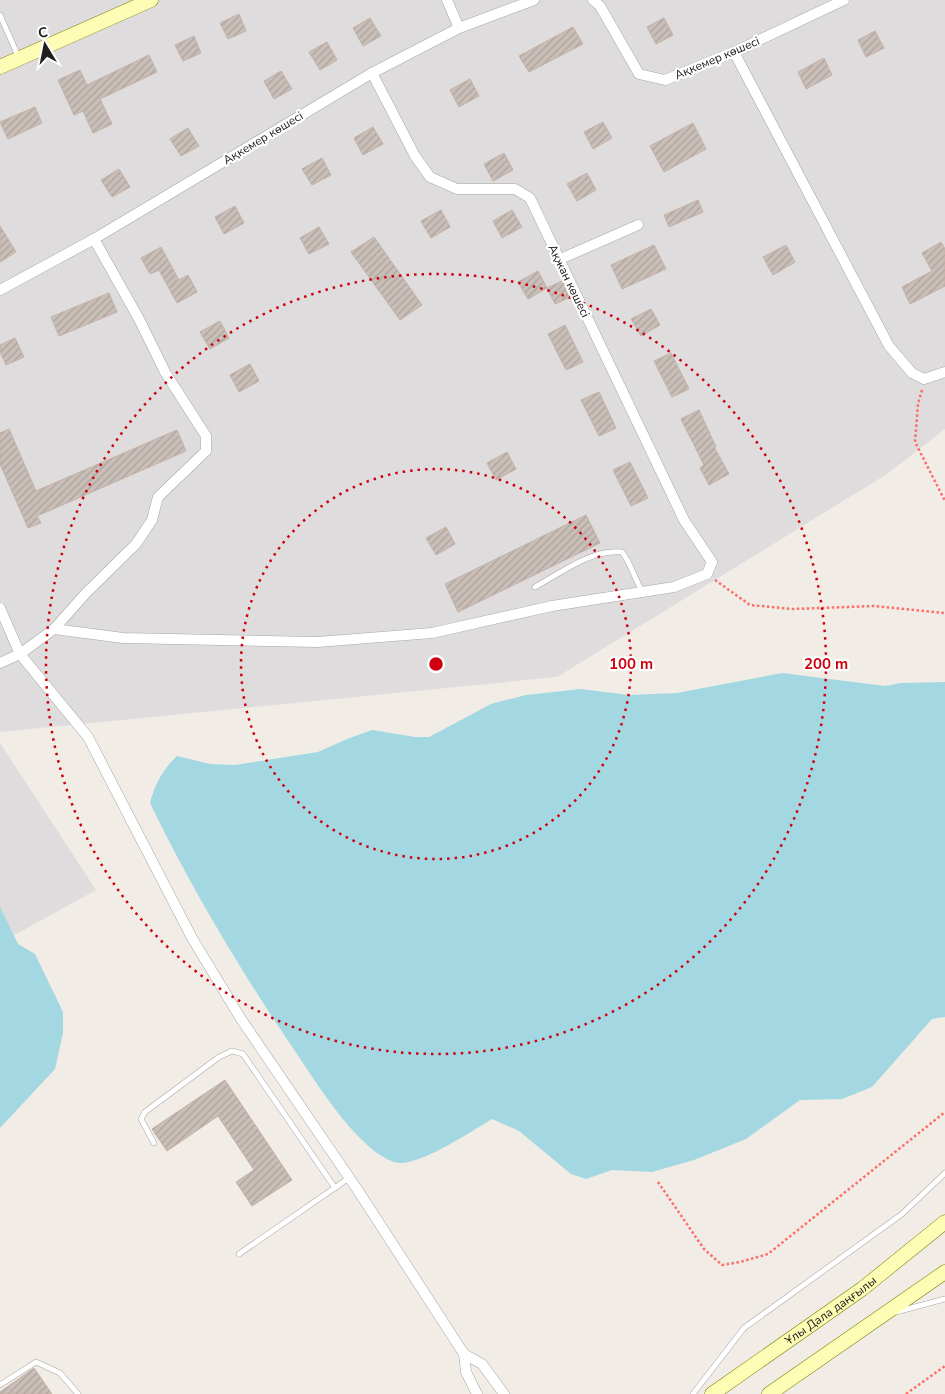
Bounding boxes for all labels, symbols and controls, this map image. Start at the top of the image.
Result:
north arrow [20,20,70,70]
text: С [36,22,50,43]
street label: Ақкемер көшесі [672,33,762,83]
street label: Ақкемер көшесі [220,108,306,168]
street label: Ақжан көшесі [544,242,594,320]
text: 100 m [609,654,653,674]
text: 200 m [804,654,848,674]
centre of rings [427,655,445,673]
street label: Ұлы Дала даңғылы [781,1273,880,1349]

